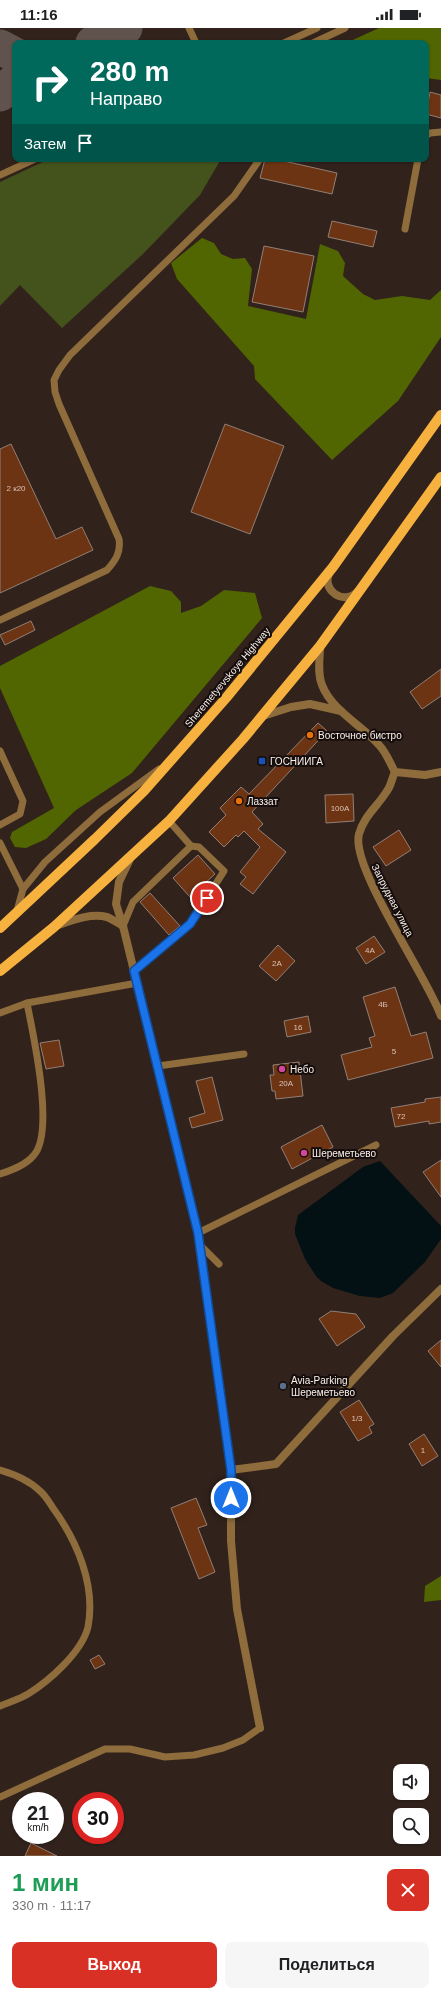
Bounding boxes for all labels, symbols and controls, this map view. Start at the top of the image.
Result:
text: 11:16 [20,6,58,23]
icon: right [24,56,76,108]
text: 280 m [90,56,169,87]
text: Направо [90,89,162,109]
icon: arrive [74,132,96,154]
text: Затем [24,135,66,152]
house number: 2 к20 [6,484,26,493]
street label: Sheremetyevskoye Highway [183,625,272,729]
marker: Восточное бистро [305,730,315,740]
place label: Восточное бистро [318,730,402,741]
marker: ГОСНИИГА [257,756,267,766]
place label: ГОСНИИГА [270,756,323,767]
marker: Лаззат [234,796,244,806]
place label: Лаззат [247,796,278,807]
house number: 100А [331,804,350,813]
street label: Запрудная улица [370,862,416,939]
pin [190,881,224,915]
icon: arrive [196,887,218,909]
house number: 4А [365,946,376,955]
house number: 2А [272,959,283,968]
house number: 4Б [378,1000,388,1009]
house number: 16 [294,1023,303,1032]
house number: 5 [392,1047,397,1056]
marker: Небо [277,1064,287,1074]
place label: Небо [290,1064,314,1075]
house number: 20А [279,1079,294,1088]
house number: 72 [397,1112,406,1121]
marker: Шереметьево [299,1148,309,1158]
place label: Шереметьево [312,1148,377,1159]
place label: Avia-Parking Шереметьево [291,1375,356,1398]
marker: Avia-Parking Шереметьево [278,1381,288,1391]
house number: 1/3 [351,1414,363,1423]
house number: 1 [421,1446,426,1455]
position arrow [210,1477,252,1519]
map controls [393,1764,429,1844]
button: sound [393,1764,429,1800]
speed limit sign: 30 [72,1792,124,1844]
text: 21 [27,1802,49,1824]
button: search [393,1808,429,1844]
text: km/h [27,1822,49,1833]
text: 1 мин [12,1869,79,1896]
button: close [387,1869,429,1911]
text: 330 m · 11:17 [12,1898,91,1913]
button: Выход [12,1942,217,1988]
button: Поделиться [225,1942,429,1988]

